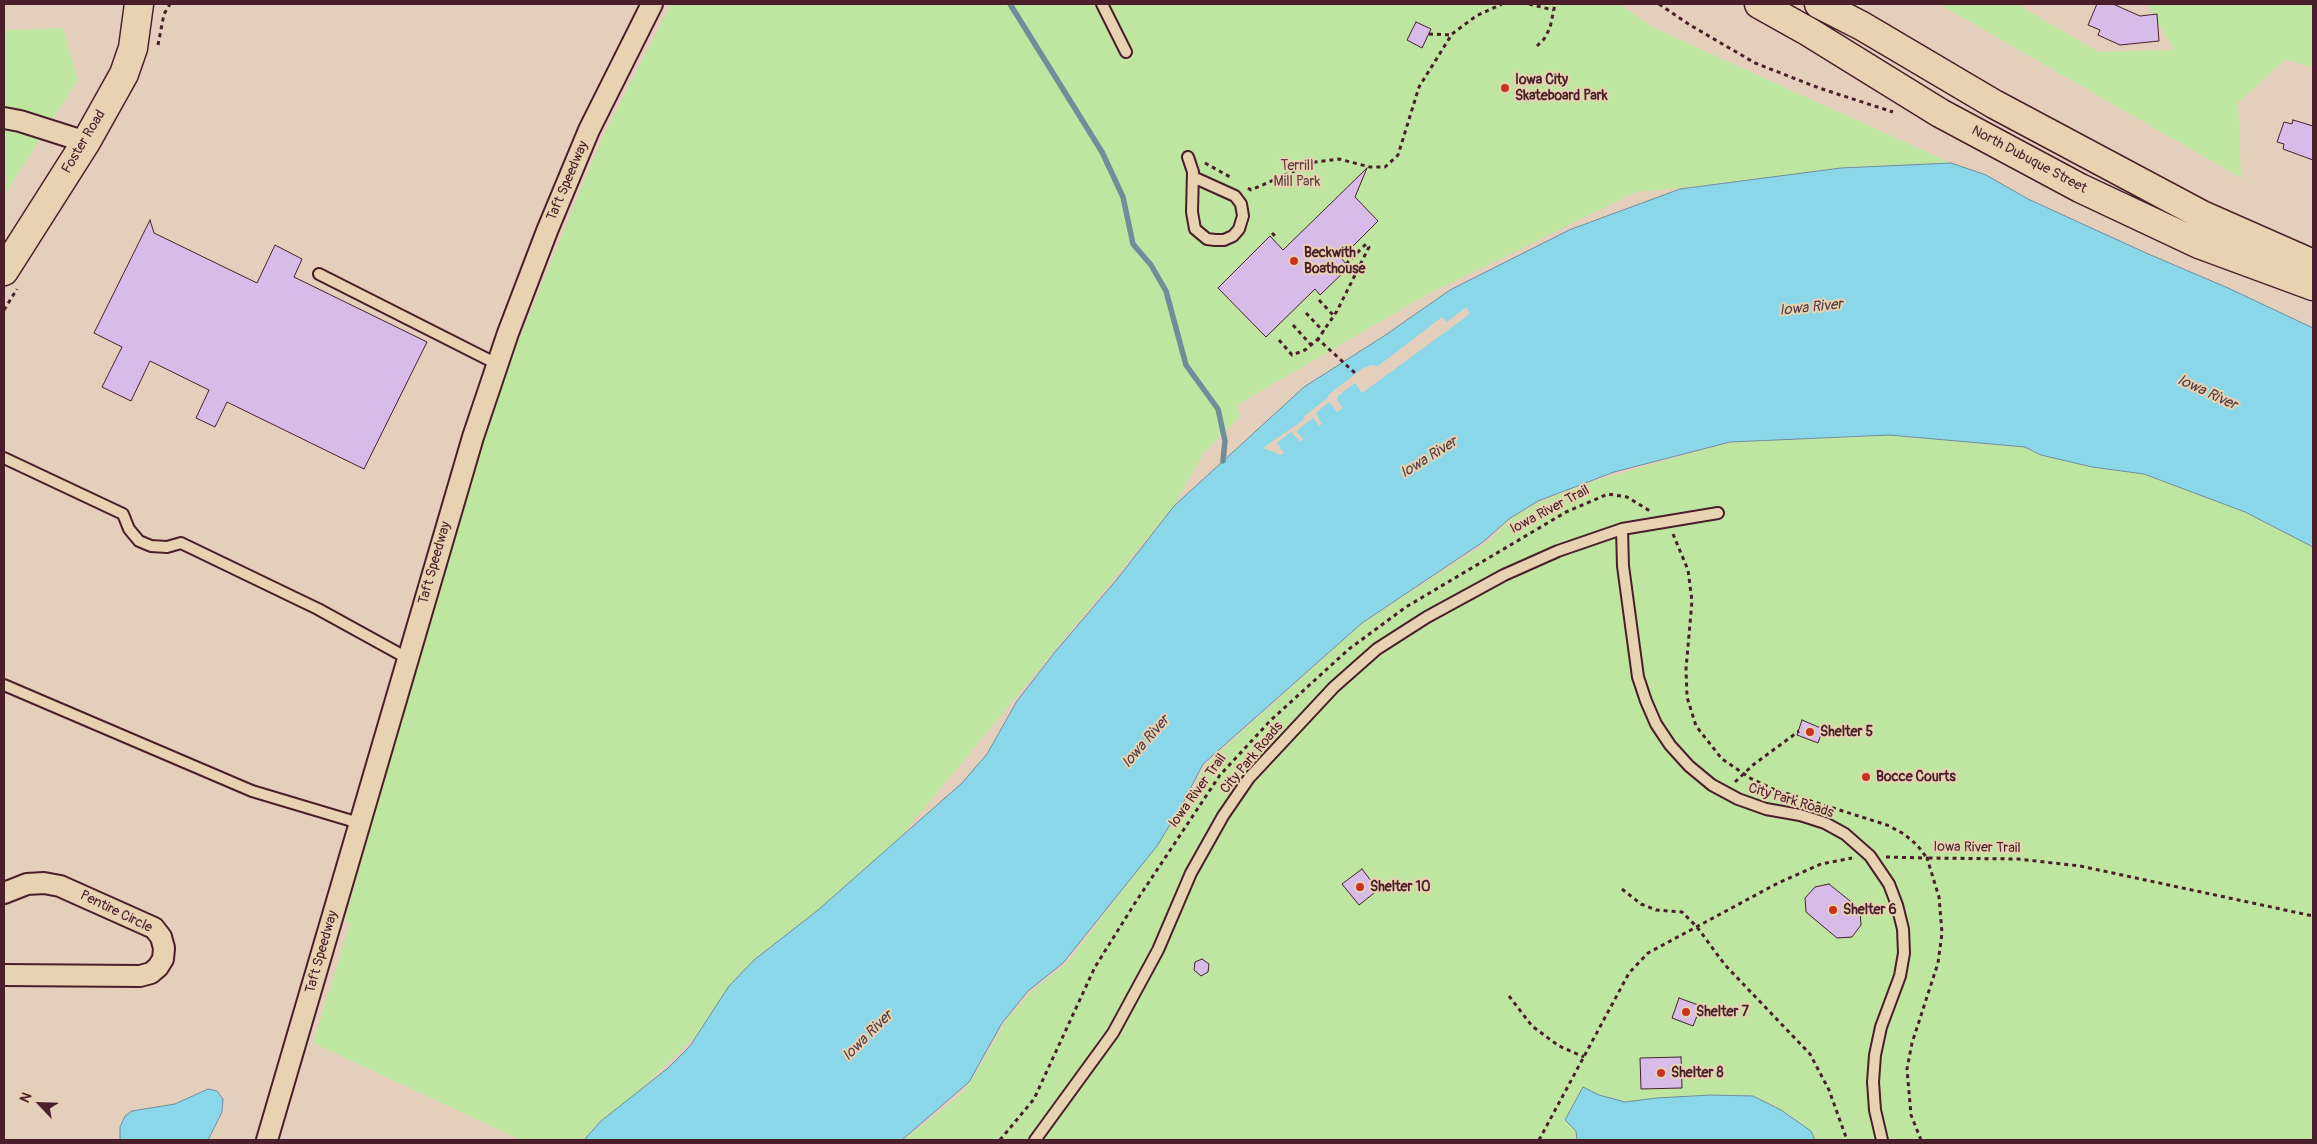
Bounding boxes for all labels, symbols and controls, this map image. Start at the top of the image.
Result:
place label: Iowa City Skateboard Park [1515,72,1608,104]
marker: Iowa City Skateboard Park [1499,82,1511,94]
street label: Foster Road [58,107,110,177]
street label: North Dubuque Street [1968,122,2090,198]
street label: Taft Speedway [544,139,592,223]
park label: Terrill Mill Park [1274,158,1320,190]
place label: Beckwith Boathouse [1304,245,1365,278]
marker: Beckwith Boathouse [1288,255,1300,267]
water label: Iowa River [1778,296,1844,320]
water label: Iowa River [2174,371,2240,415]
water label: Iowa River [1397,433,1461,483]
street label: Iowa River Trail [1508,482,1592,538]
street label: Taft Speedway [415,520,455,606]
water label: Iowa River [1118,712,1174,772]
street label: City Park Roads [1217,719,1287,797]
place label: Shelter 5 [1820,724,1873,740]
marker: Shelter 5 [1804,726,1816,738]
street label: Iowa River Trail [1166,751,1230,831]
place label: Bocce Courts [1876,769,1956,785]
marker: Bocce Courts [1860,771,1872,783]
street label: City Park Roads [1746,780,1836,822]
street label: Iowa River Trail [1933,839,2021,857]
place label: Shelter 10 [1370,879,1431,895]
marker: Shelter 10 [1354,881,1366,893]
street label: Pentire Circle [77,887,155,937]
place label: Shelter 6 [1843,902,1897,918]
marker: Shelter 6 [1827,904,1839,916]
street label: Taft Speedway [302,909,342,995]
place label: Shelter 7 [1696,1004,1749,1020]
marker: Shelter 7 [1680,1006,1692,1018]
water label: Iowa River [839,1007,897,1065]
place label: Shelter 8 [1671,1065,1724,1081]
marker: Shelter 8 [1655,1067,1667,1079]
north arrow [15,1079,65,1129]
text: N [16,1090,36,1105]

